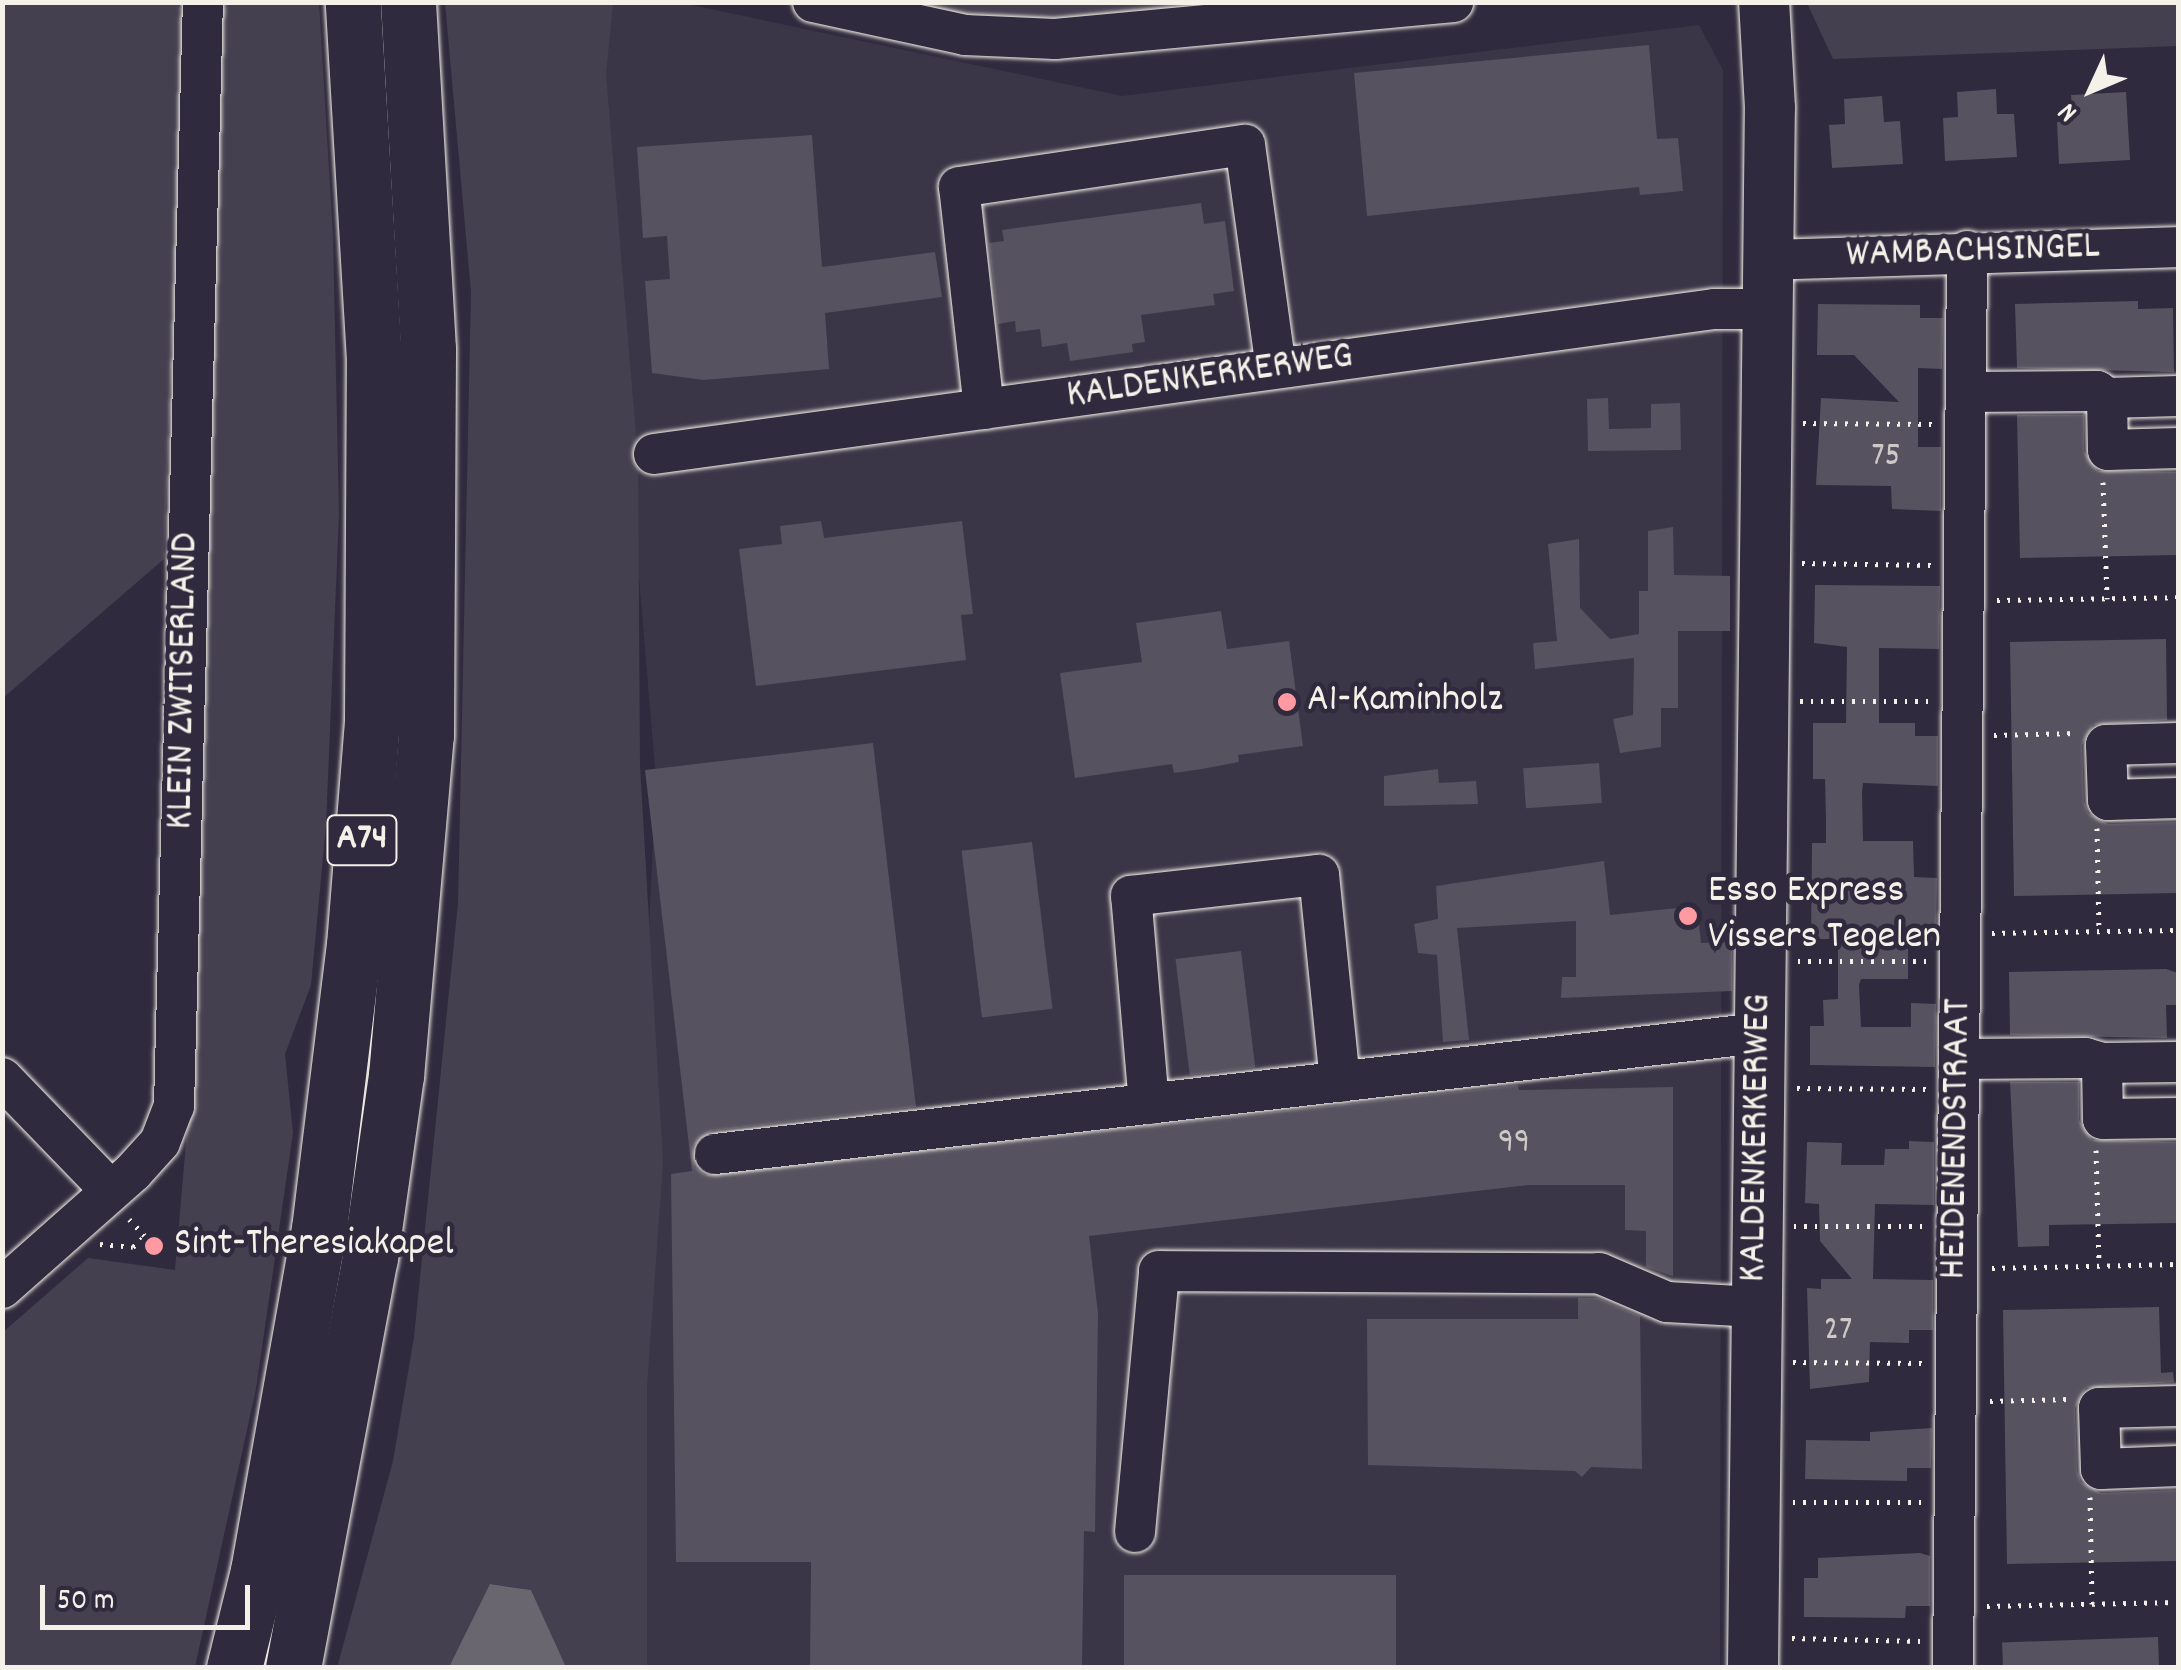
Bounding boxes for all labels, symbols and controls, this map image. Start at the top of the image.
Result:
north arrow [2041,40,2141,140]
text: N [2050,92,2089,130]
street label: WAMBACHSINGEL [1845,225,2101,281]
street label: KALDENKERKERWEG [1064,334,1356,422]
house number: 75 [1871,436,1901,478]
street label: KLEIN ZWITSERLAND [158,532,212,830]
place label: A1-Kaminholz [1307,678,1503,726]
marker: A1-Kaminholz [1276,691,1298,713]
road number: A74 [324,807,400,873]
place label: Esso Express Vissers Tegelen [1708,869,1941,963]
marker: Esso Express Vissers Tegelen [1677,905,1699,927]
street label: KALDENKERKERWEG [1731,993,1785,1283]
street label: HEIDENENDSTRAAT [1932,998,1984,1280]
house number: 99 [1498,1122,1530,1164]
place label: Sint-Theresiakapel [174,1222,454,1270]
marker: Sint-Theresiakapel [143,1235,165,1257]
house number: 27 [1824,1310,1852,1352]
scale bar [45,1565,255,1627]
text: 50 m [57,1581,115,1624]

